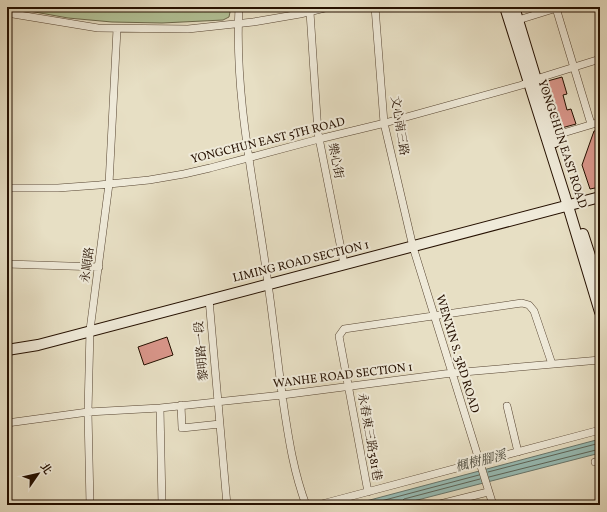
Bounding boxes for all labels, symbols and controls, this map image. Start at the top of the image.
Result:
street label: YONGCHUN EAST ROAD [534,78,590,211]
street label: 文心南三路 [386,95,412,157]
street label: YONGCHUN EAST 5TH ROAD [189,114,347,168]
street label: 樂心街 [324,142,346,181]
street label: LIMING ROAD SECTION 1 [231,237,371,287]
street label: 永順路 [78,246,98,284]
street label: WENXIN S. 3RD ROAD [431,293,483,415]
street label: 黎明路一段 [191,320,213,382]
street label: WANHE ROAD SECTION 1 [272,359,414,393]
street label: 永春東三路381巷 [353,392,385,482]
water label: 楓樹腳溪 [454,446,510,477]
north arrow [18,454,58,494]
text: 北 [36,460,54,478]

